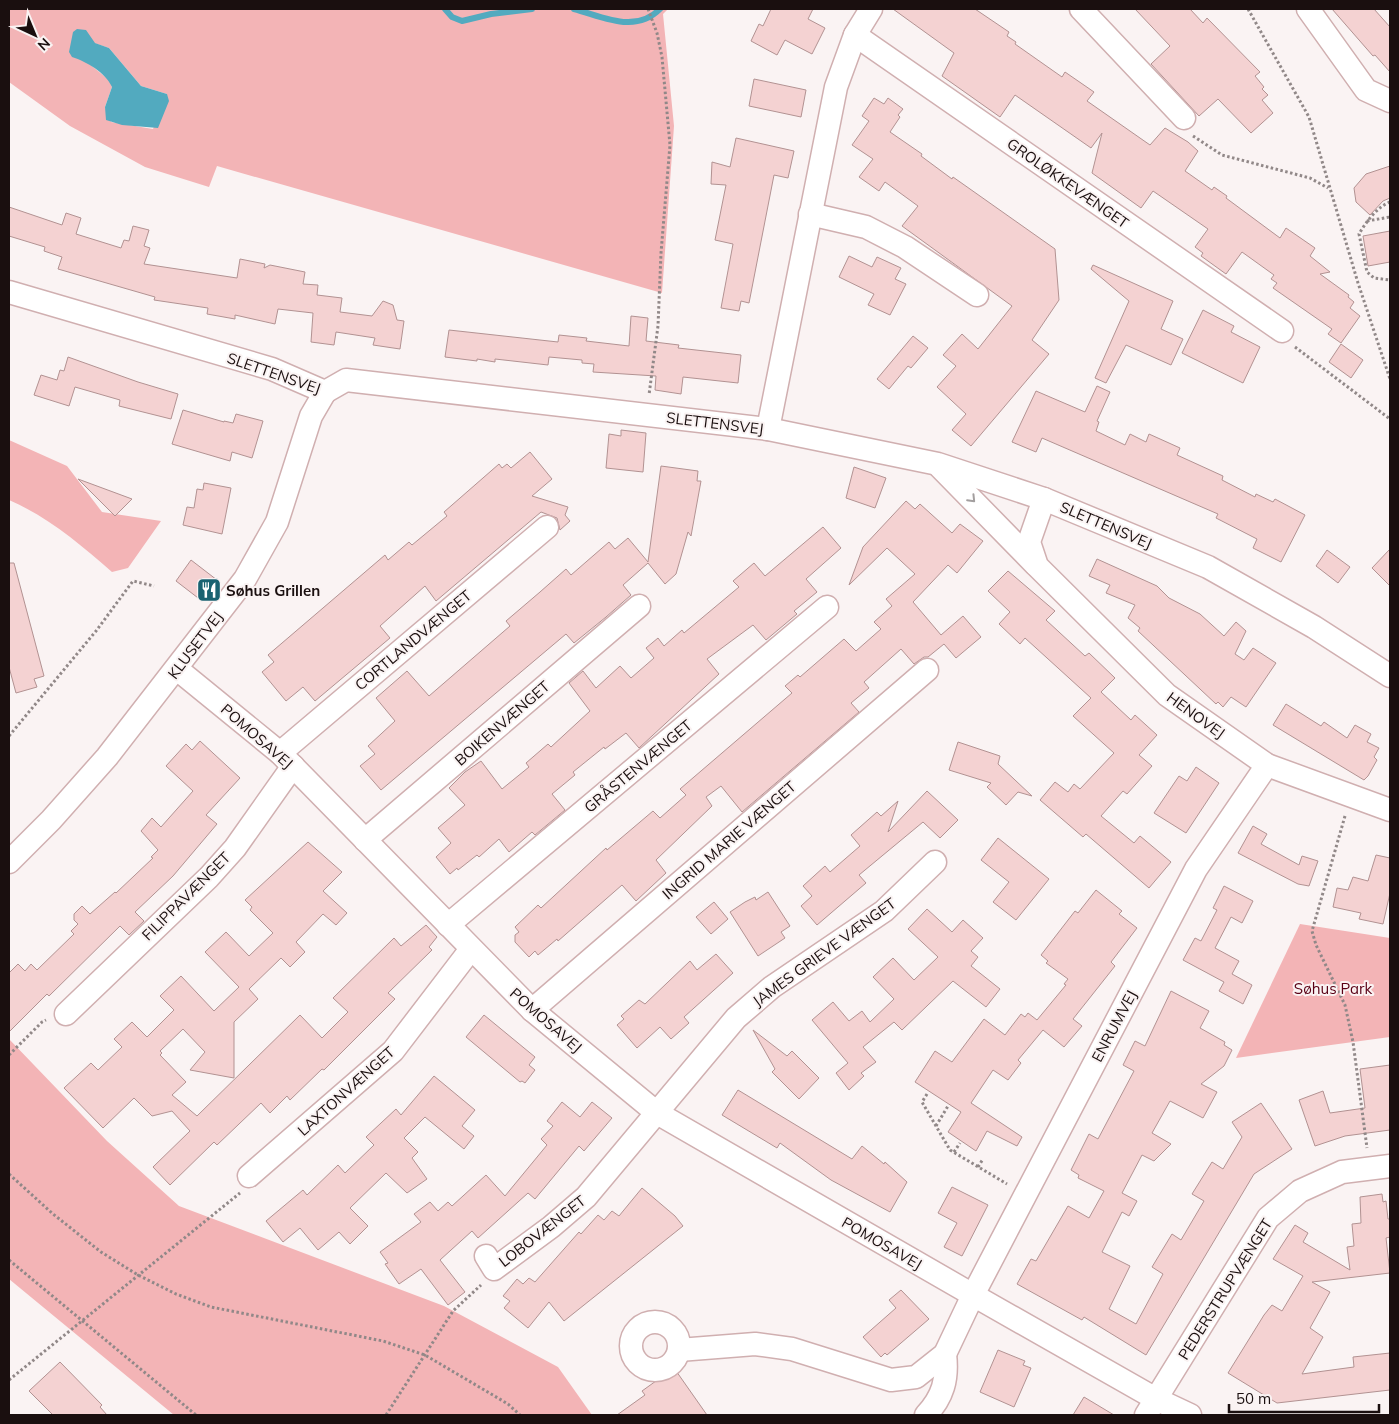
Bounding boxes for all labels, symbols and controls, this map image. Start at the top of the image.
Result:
north arrow [10,10,60,60]
text: N [34,34,54,54]
street label: GROLØKKEVÆNGET [1003,134,1133,232]
street label: SLETTENSVEJ [225,348,323,398]
street label: SLETTENSVEJ [665,408,765,438]
one-way arrow [966,493,975,502]
street label: SLETTENSVEJ [1057,497,1155,553]
restaurant icon: Søhus Grillen [196,577,222,603]
place label: Søhus Grillen [226,581,320,600]
street label: CORTLANDVÆNGET [351,586,475,694]
street label: KLUSETVEJ [163,607,227,683]
street label: BOIKENVÆNGET [451,677,553,769]
street label: HENOVEJ [1163,688,1229,742]
street label: POMOSAVEJ [217,699,297,773]
street label: GRÅSTENVÆNGET [580,715,696,817]
street label: INGRID MARIE VÆNGET [658,777,800,903]
street label: FILIPPAVÆNGET [138,848,234,944]
street label: JAMES GRIEVE VÆNGET [749,894,899,1010]
park label: Søhus Park [1294,979,1372,998]
street label: POMOSAVEJ [506,983,586,1057]
street label: ENRUMVEJ [1087,987,1141,1065]
street label: LAXTONVÆNGET [293,1042,399,1140]
street label: LOBOVÆNGET [495,1191,589,1271]
street label: POMOSAVEJ [839,1212,925,1274]
street label: PEDERSTRUPVÆNGET [1174,1215,1276,1363]
scale bar [1229,1382,1379,1414]
text: 50 m [1236,1389,1271,1408]

